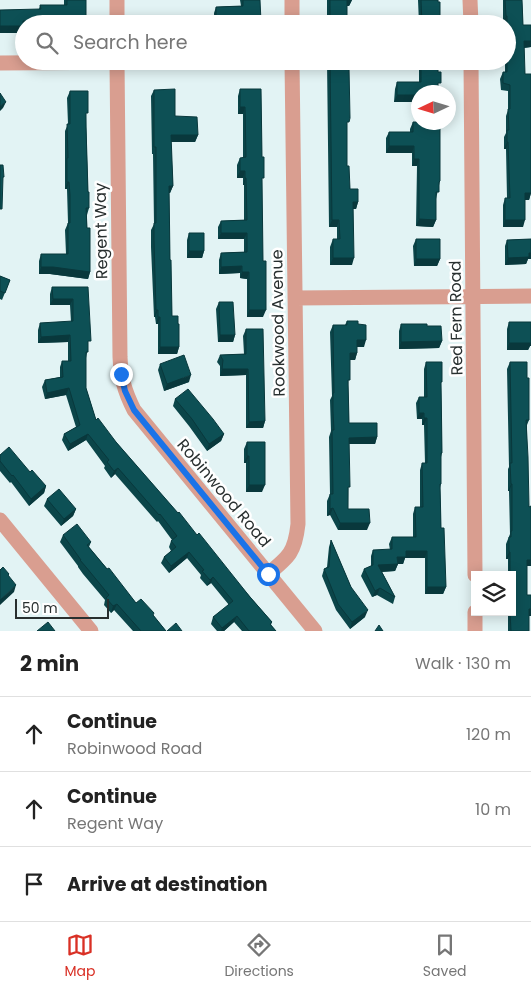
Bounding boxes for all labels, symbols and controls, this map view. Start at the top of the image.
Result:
search box [15,15,516,70]
icon: search [33,29,61,57]
text: Search here [73,29,187,56]
north arrow [411,85,456,130]
street label: Regent Way [89,183,113,279]
street label: Rookwood Avenue [265,249,291,397]
street label: Red Fern Road [443,260,469,376]
route end [110,363,133,386]
street label: Robinwood Road [172,434,276,552]
route start [257,563,280,586]
map controls [471,571,516,616]
button: layers [471,571,516,616]
scale bar [15,596,109,619]
text: 50 m [22,598,58,618]
text: 2 min [20,649,79,678]
text: Walk · 130 m [415,652,511,675]
text: Continue [67,708,157,735]
icon: ahead [20,720,48,748]
text: 120 m [466,723,511,746]
text: Robinwood Road [67,737,202,760]
text: Continue [67,783,157,810]
icon: ahead [20,795,48,823]
text: 10 m [475,798,511,821]
text: Regent Way [67,812,163,835]
icon: arrive [20,870,48,898]
text: Arrive at destination [67,871,268,898]
tab: Map [64,931,95,982]
tab: Directions [224,931,294,982]
tab: Saved [423,931,467,982]

